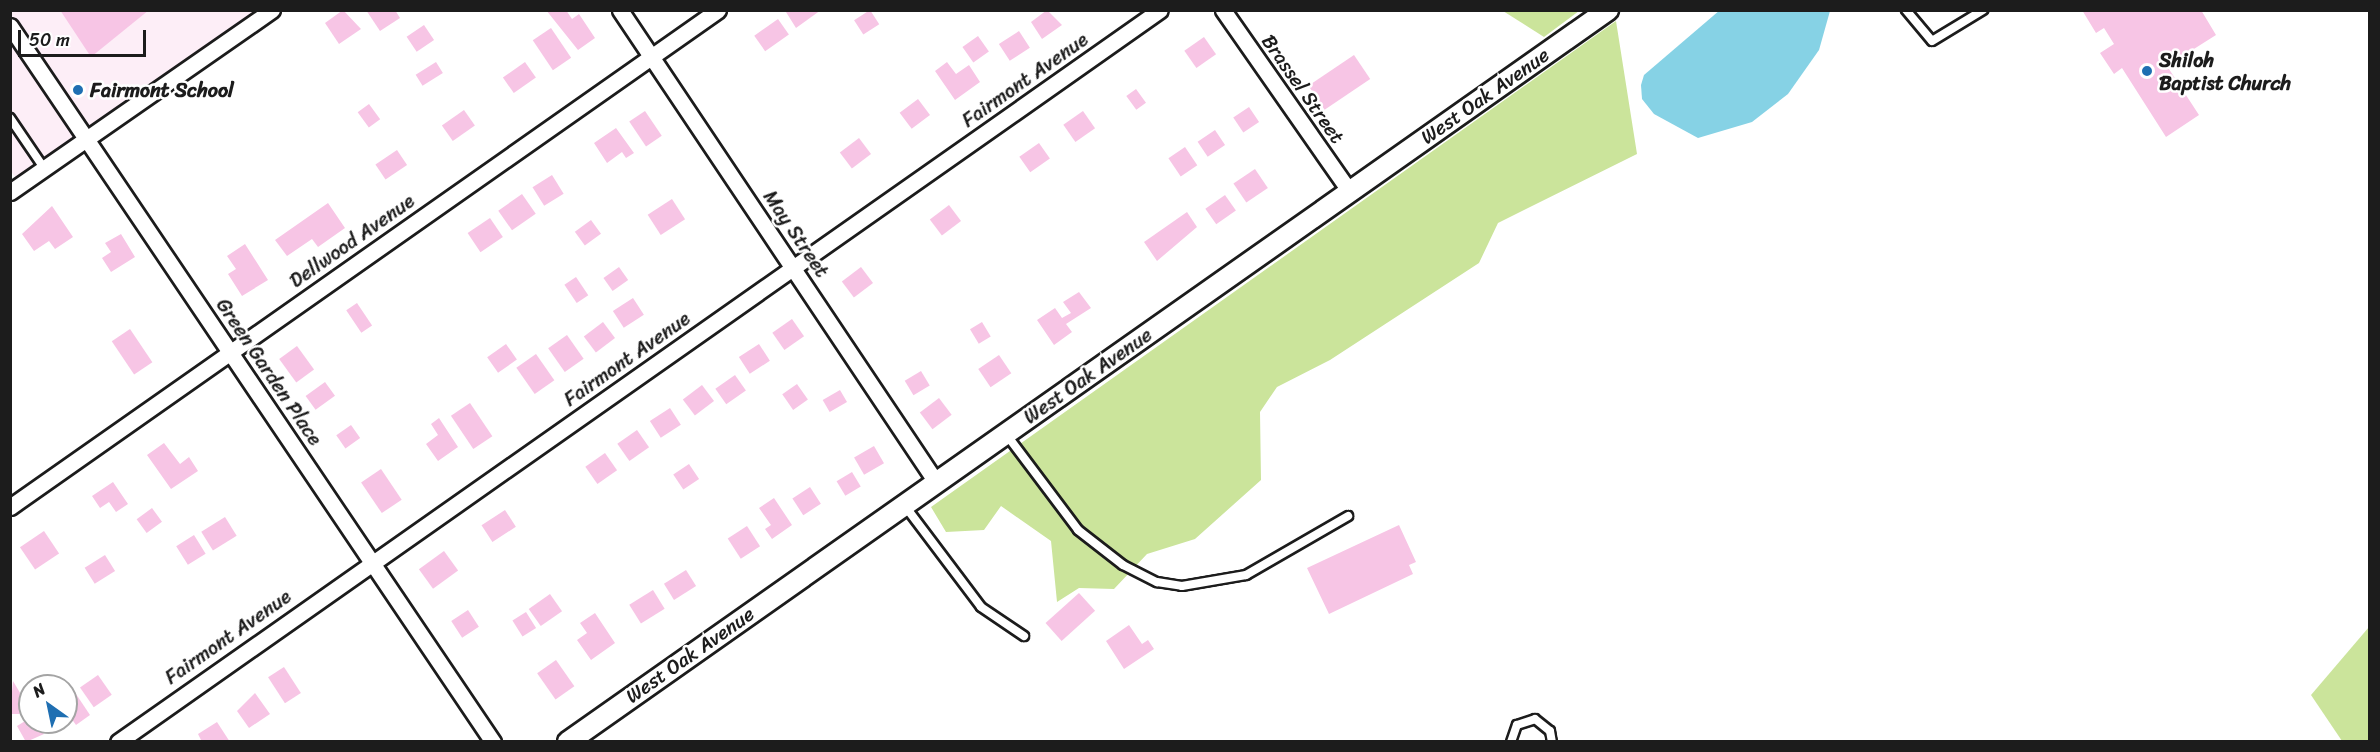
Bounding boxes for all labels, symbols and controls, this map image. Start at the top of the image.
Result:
scale bar [21,18,148,56]
text: 50 m [29,24,70,56]
street label: Fairmont Avenue [957,28,1093,132]
street label: Brassel Street [1257,30,1349,148]
street label: West Oak Avenue [1416,43,1554,149]
place label: Shiloh Baptist Church [2159,48,2291,95]
marker: Shiloh Baptist Church [2140,64,2154,78]
place label: Fairmont School [90,78,234,102]
marker: Fairmont School [71,83,85,97]
street label: May Street [758,186,834,282]
street label: Dellwood Avenue [285,189,419,293]
street label: Green Garden Place [211,294,327,450]
street label: Fairmont Avenue [559,307,695,411]
street label: West Oak Avenue [1019,323,1157,429]
street label: Fairmont Avenue [160,585,296,689]
street label: West Oak Avenue [621,602,759,708]
north arrow [18,674,78,734]
text: N [26,675,52,705]

